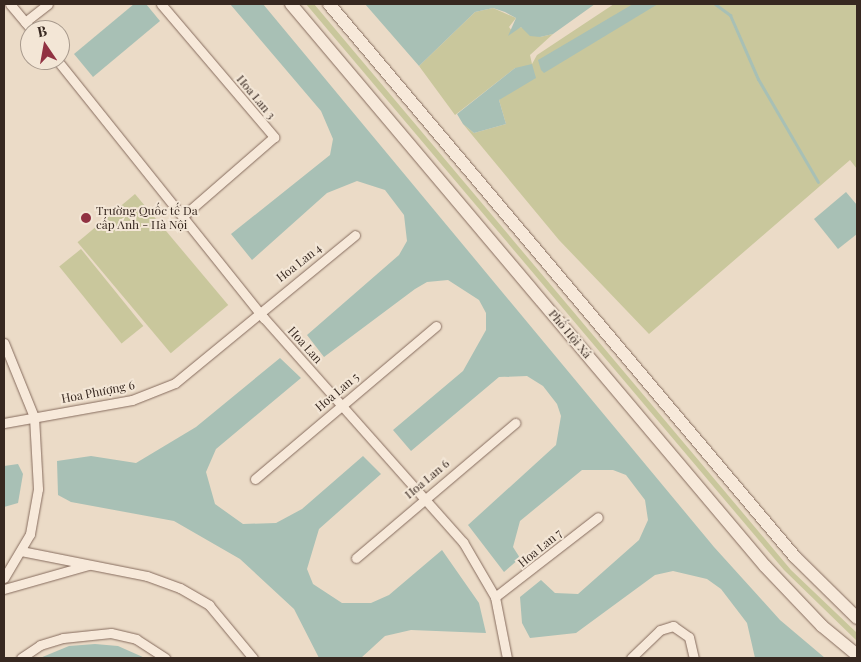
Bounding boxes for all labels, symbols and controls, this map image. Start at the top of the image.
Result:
north arrow [20,20,70,70]
text: B [35,21,49,41]
street label: Hoa Lan 3 [233,72,279,122]
place label: Trường Quốc tế Đa cấp Anh - Hà Nội [96,204,198,232]
marker: Trường Quốc tế Đa cấp Anh - Hà Nội [80,212,92,224]
street label: Hoa Lan 4 [273,241,325,285]
street label: Phố Hội Xá [546,307,594,361]
street label: Hoa Lan [285,324,325,366]
street label: Hoa Lan 5 [312,370,362,414]
street label: Hoa Phượng 6 [60,378,136,406]
street label: Hoa Lan 6 [402,456,452,502]
street label: Hoa Lan 7 [515,526,565,570]

